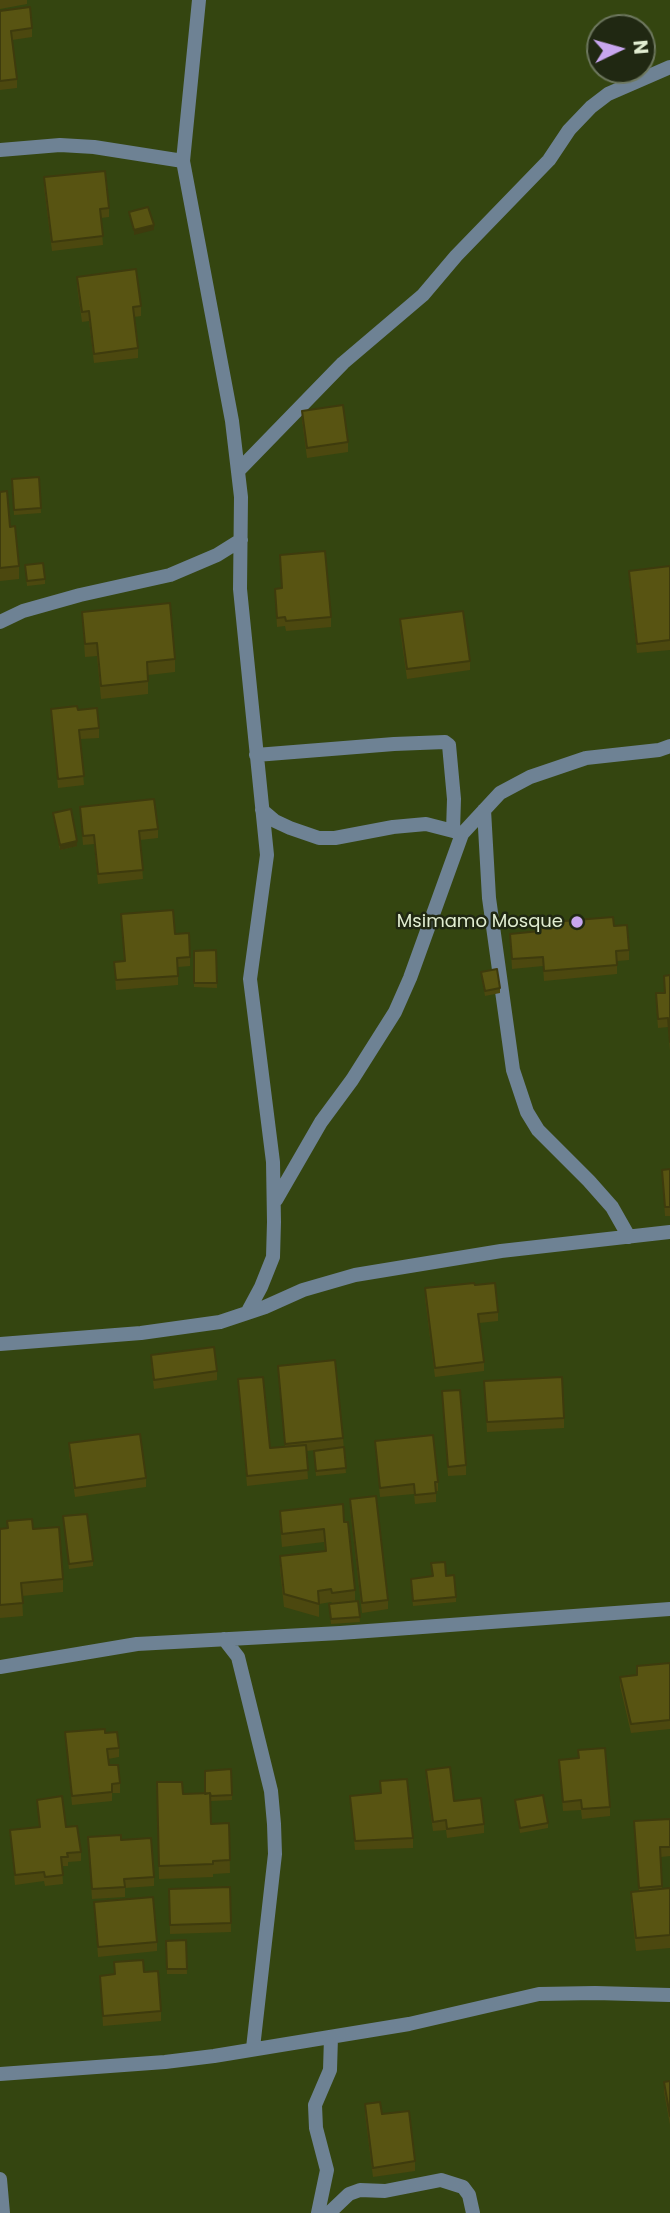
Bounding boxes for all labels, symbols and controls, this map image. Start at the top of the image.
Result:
north arrow [586,14,656,84]
text: N [626,39,654,56]
place label: Msimamo Mosque [397,911,563,933]
marker: Msimamo Mosque [569,914,585,930]

